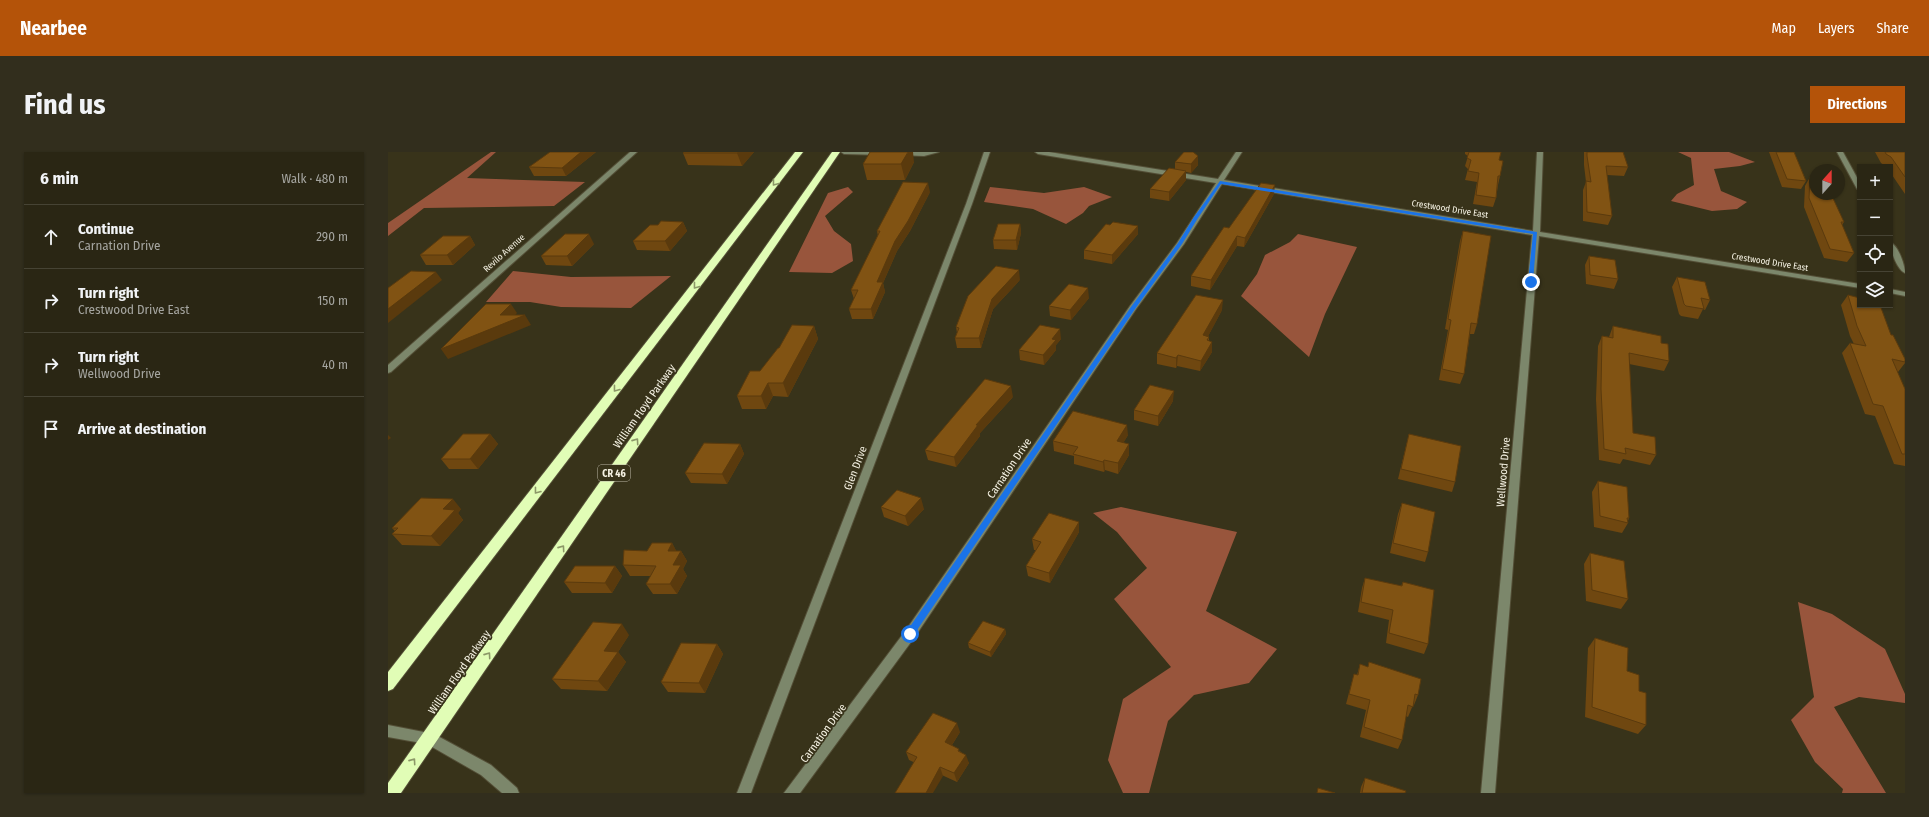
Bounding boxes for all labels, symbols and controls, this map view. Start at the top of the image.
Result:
text: Nearbee [20,17,87,40]
text: Map [1772,20,1796,37]
text: Layers [1818,20,1854,37]
text: Share [1876,20,1909,37]
button: Directions [1810,86,1905,123]
text: Find us [24,88,106,121]
north arrow [1809,164,1845,200]
map controls [1857,164,1893,308]
button: + [1857,164,1893,200]
text: 6 min [40,168,79,189]
text: Walk · 480 m [281,171,348,186]
one-way arrow [773,178,780,185]
street label: Crestwood Drive East [1411,198,1489,220]
button: − [1857,200,1893,236]
text: Continue [78,220,134,238]
icon: ahead [40,226,62,248]
text: 290 m [316,229,348,244]
street label: Revilo Avenue [481,232,527,274]
button: locate [1857,236,1893,272]
text: Carnation Drive [78,238,160,253]
street label: Crestwood Drive East [1731,251,1809,273]
button: layers [1857,272,1893,308]
route end [1522,273,1540,291]
one-way arrow [694,281,701,288]
text: Turn right [78,284,139,302]
icon: right [40,290,62,312]
text: 150 m [317,293,348,308]
text: Crestwood Drive East [78,302,190,317]
text: Turn right [78,348,139,366]
icon: right [40,354,62,376]
text: 40 m [322,357,348,372]
street label: William Floyd Parkway [611,362,678,451]
text: Wellwood Drive [78,366,161,381]
one-way arrow [614,384,621,391]
icon: arrive [40,418,62,440]
text: Arrive at destination [78,420,206,438]
street label: Carnation Drive [985,436,1034,501]
street label: Wellwood Drive [1494,437,1513,507]
one-way arrow [631,438,639,445]
street label: Glen Drive [841,444,870,492]
road number: CR 46 [598,465,630,481]
one-way arrow [535,487,542,494]
one-way arrow [557,545,565,552]
route start [901,625,919,643]
street label: William Floyd Parkway [426,628,493,717]
one-way arrow [483,652,490,659]
street label: Carnation Drive [798,701,849,765]
one-way arrow [408,758,416,765]

